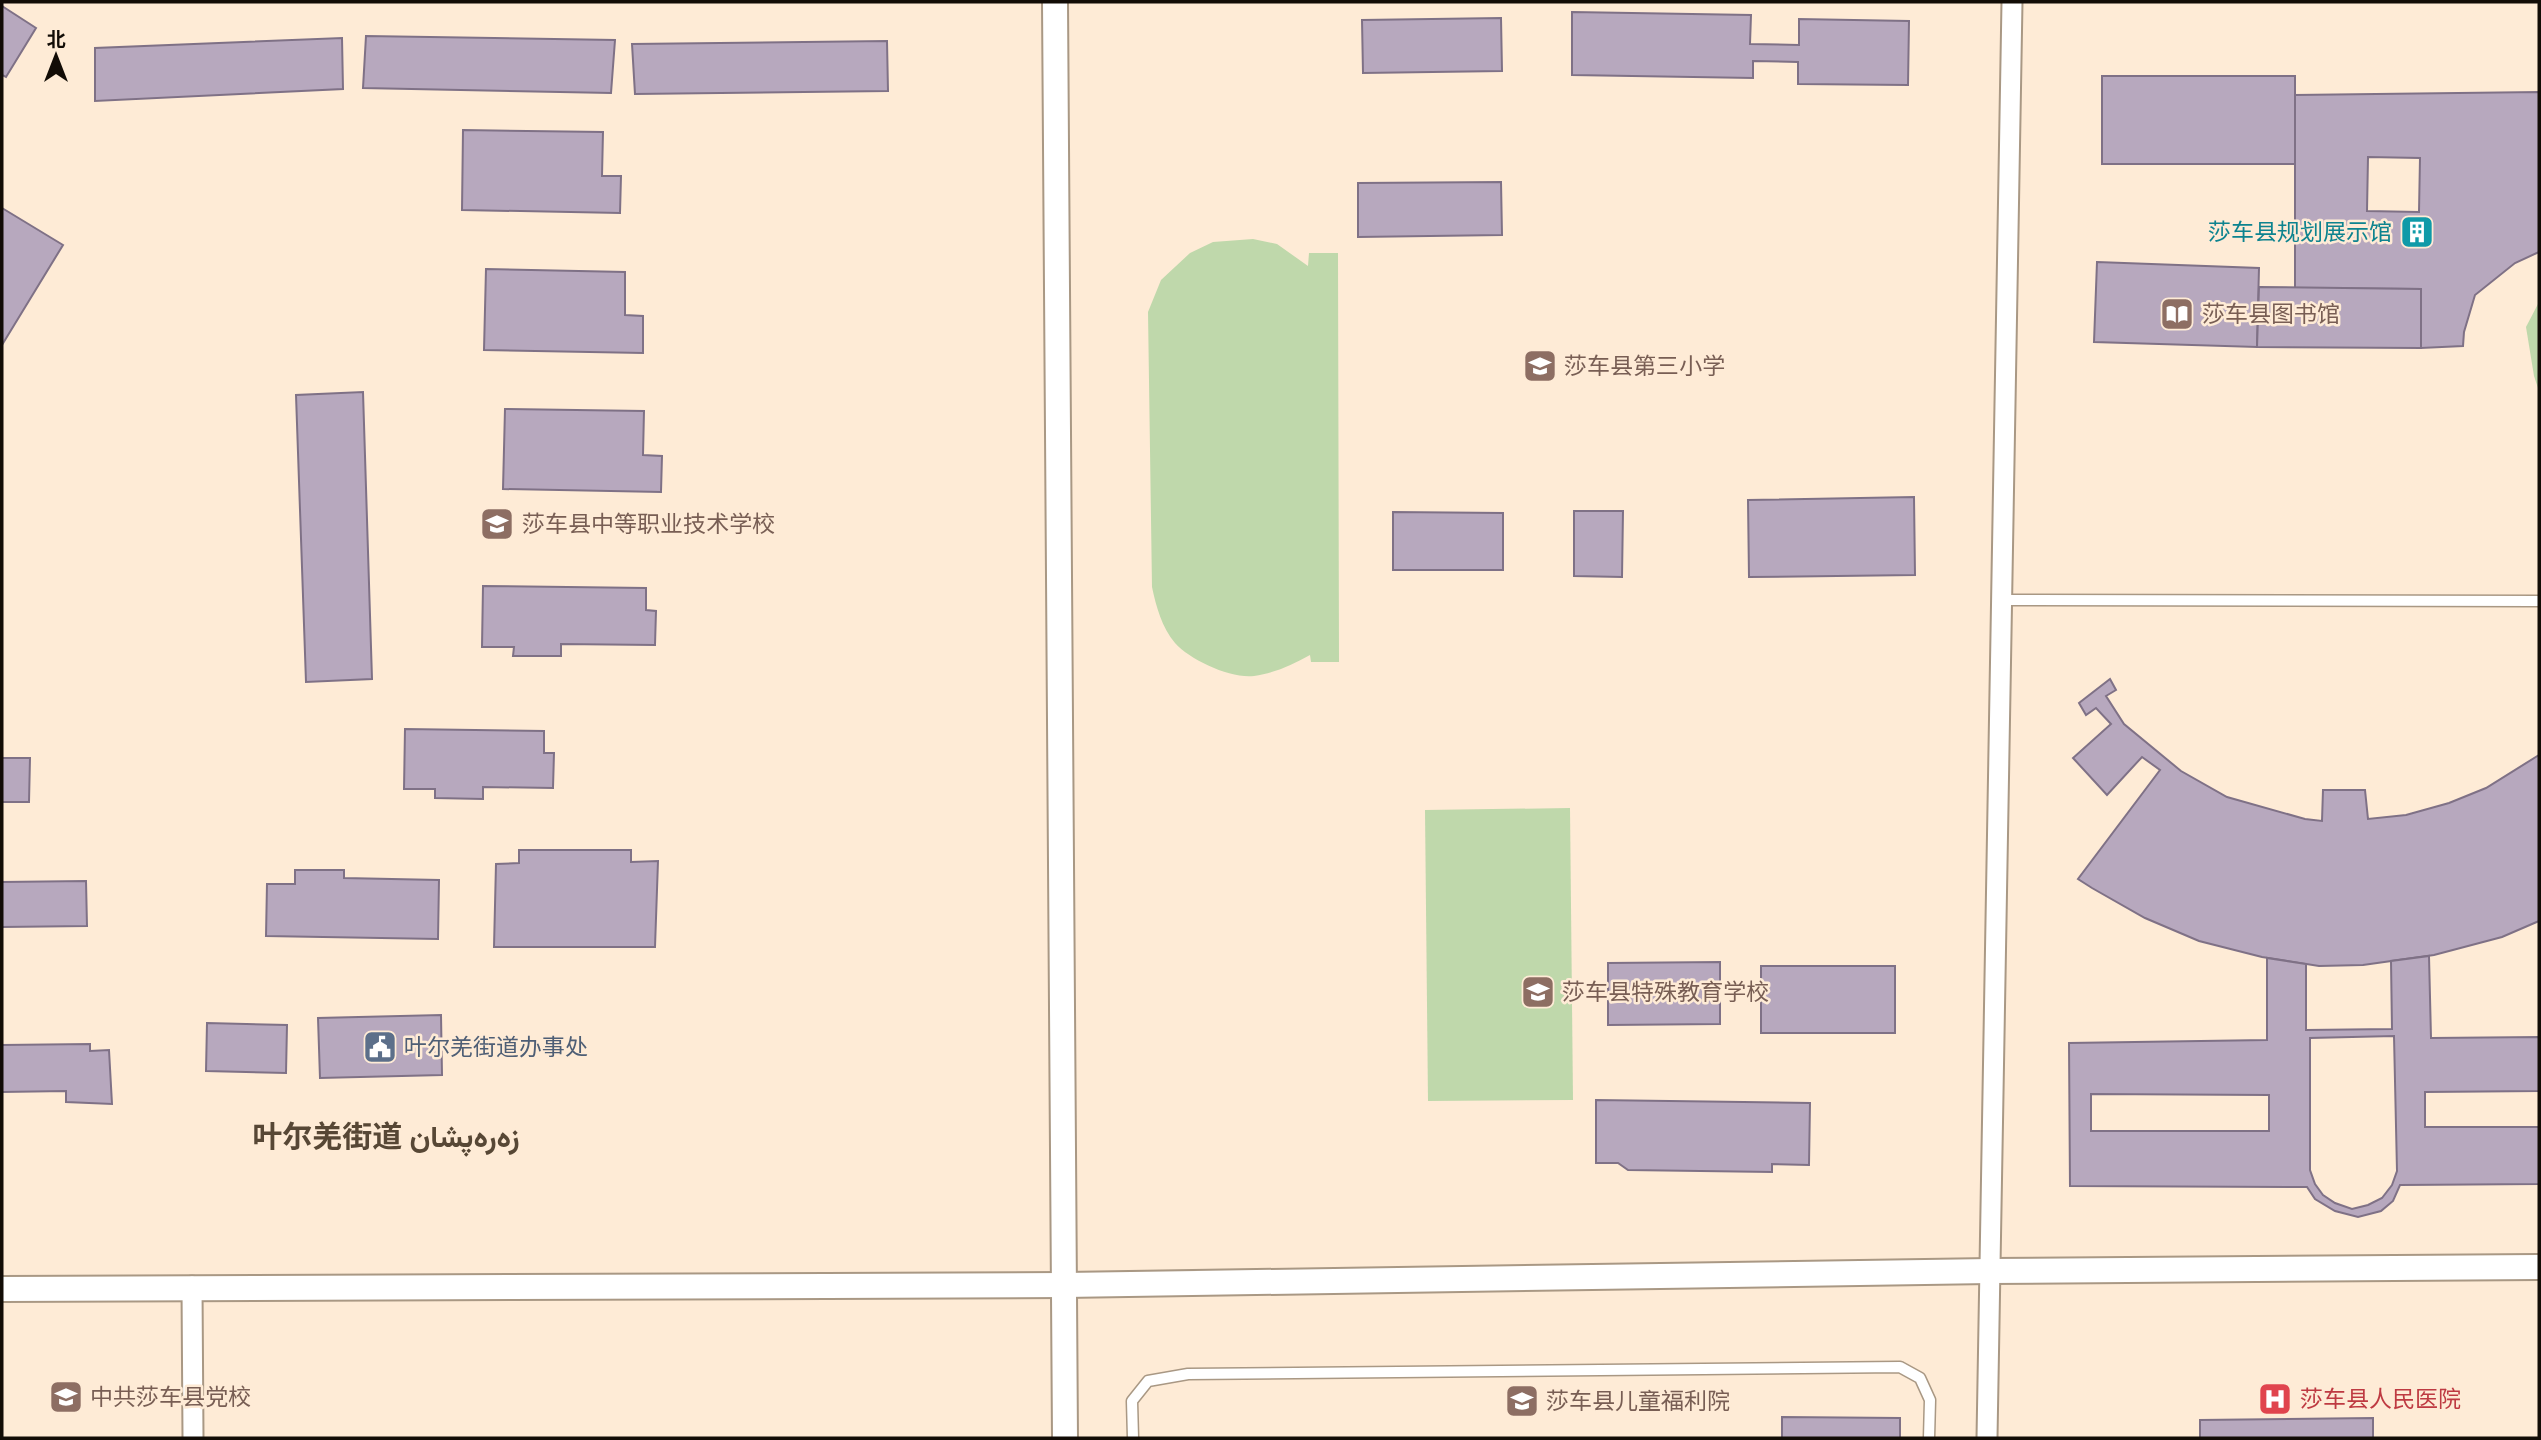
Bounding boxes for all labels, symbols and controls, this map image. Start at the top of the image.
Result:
north arrow [21,21,91,91]
text: 北 [46,27,66,51]
building icon: 莎车县规划展示馆 [2398,213,2436,251]
place label: 莎车县规划展示馆 [2208,216,2392,246]
library icon: 莎车县图书馆 [2158,295,2196,333]
place label: 莎车县图书馆 [2202,298,2340,328]
school or university icon: 莎车县第三小学 [1521,347,1559,385]
place label: 莎车县第三小学 [1564,350,1725,380]
school or university icon: 莎车县中等职业技术学校 [478,505,516,543]
place label: 莎车县中等职业技术学校 [522,508,775,538]
school or university icon: 莎车县特殊教育学校 [1519,973,1557,1011]
place label: 莎车县特殊教育学校 [1562,976,1769,1006]
public building icon: 叶尔羌街道办事处 [361,1028,399,1066]
place label: 叶尔羌街道办事处 [404,1031,588,1061]
district label: 叶尔羌街道 زەرەپشان [252,1116,520,1157]
school or university icon: 中共莎车县党校 [47,1378,85,1416]
hospital icon: 莎车县人民医院 [2256,1380,2294,1418]
place label: 中共莎车县党校 [90,1381,251,1411]
school or university icon: 莎车县儿童福利院 [1503,1382,1541,1420]
place label: 莎车县人民医院 [2300,1383,2461,1413]
place label: 莎车县儿童福利院 [1546,1385,1730,1415]

